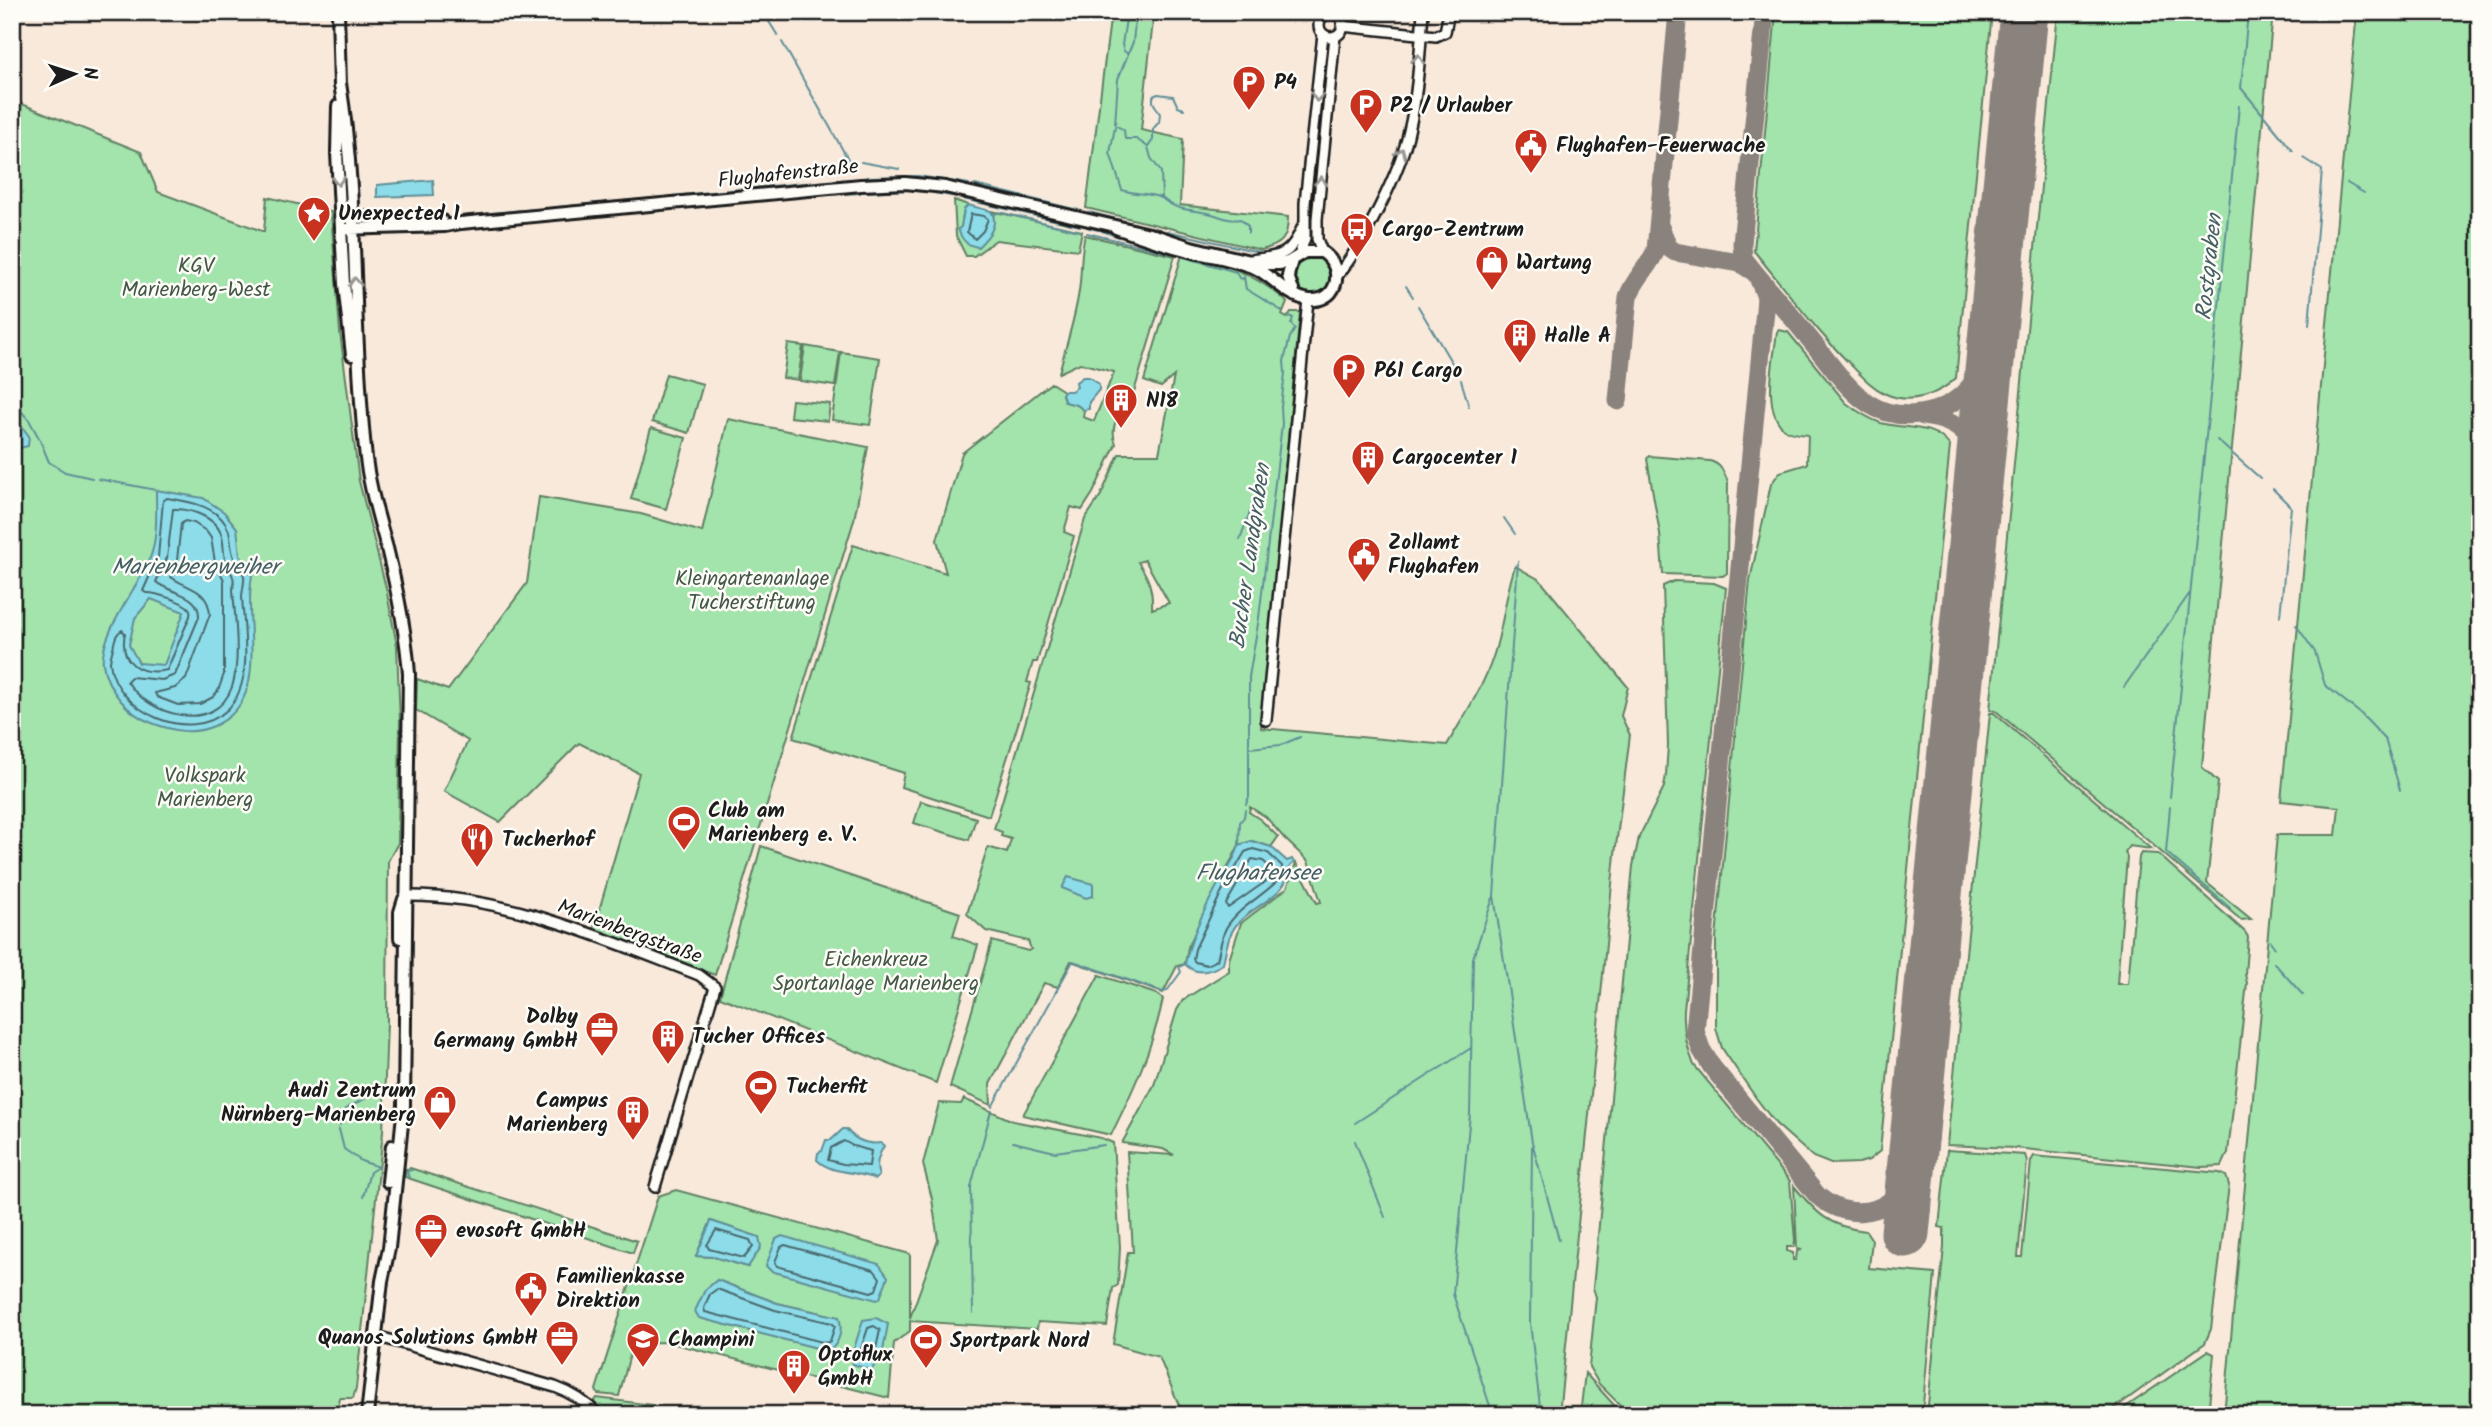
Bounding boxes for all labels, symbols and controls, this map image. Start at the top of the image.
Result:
north arrow [38,38,108,108]
one-way arrow [1411,53,1426,65]
parking icon: P4 [1230,63,1268,112]
text: N [74,66,104,80]
place label: P4 [1274,67,1298,100]
parking icon: P2 / Urlauber [1347,86,1385,135]
place label: P2 / Urlauber [1390,90,1514,123]
one-way arrow [1310,91,1325,102]
public building icon: Flughafen-Feuerwache [1512,126,1550,175]
place label: Flughafen-Feuerwache [1556,130,1766,163]
one-way arrow [1393,147,1407,159]
street label: Flughafenstraße [716,151,861,198]
one-way arrow [1313,175,1328,186]
one-way arrow [331,176,346,187]
place icon: Unexpected 1 [295,194,333,243]
place label: Unexpected 1 [338,198,460,231]
bus stop icon: Cargo-Zentrum [1338,210,1376,259]
water label: Rostgraben [2187,211,2234,322]
place label: Cargo-Zentrum [1382,214,1524,247]
shop icon: Wartung [1473,243,1511,292]
place label: Wartung [1516,247,1592,280]
park label: KGV Marienberg-West [122,250,271,307]
one-way arrow [347,276,362,287]
building icon: Halle A [1501,316,1539,365]
place label: Halle A [1544,320,1611,353]
parking icon: P61 Cargo [1330,351,1368,400]
place label: P61 Cargo [1374,355,1463,388]
building icon: N18 [1102,381,1140,430]
place label: N18 [1146,385,1179,418]
building icon: Cargocenter 1 [1349,438,1387,487]
place label: Cargocenter 1 [1392,442,1518,475]
water label: Bucher Landgraben [1220,460,1282,651]
place label: Zollamt Flughafen [1388,527,1479,584]
public building icon: Zollamt Flughafen [1345,535,1383,584]
water label: Marienbergweiher [111,550,283,586]
park label: Kleingartenanlage Tucherstiftung [675,563,830,620]
park label: Volkspark Marienberg [157,760,253,817]
place label: Club am Marienberg e. V. [708,795,857,852]
sports icon: Club am Marienberg e. V. [665,803,703,852]
restaurant icon: Tucherhof [458,820,496,869]
place label: Tucherhof [502,824,596,857]
water label: Flughafensee [1196,856,1323,892]
street label: Marienbergstraße [552,891,707,974]
park label: Eichenkreuz Sportanlage Marienberg [773,944,979,1001]
place label: Dolby Germany GmbH [434,1001,578,1058]
office icon: Dolby Germany GmbH [583,1009,621,1058]
building icon: Tucher Offices [649,1017,687,1066]
place label: Tucher Offices [692,1021,825,1054]
sports icon: Tucherfit [742,1067,780,1116]
place label: Tucherfit [786,1071,868,1104]
place label: Audi Zentrum Nürnberg-Marienberg [221,1075,416,1132]
shop icon: Audi Zentrum Nürnberg-Marienberg [421,1083,459,1132]
place label: Campus Marienberg [507,1085,608,1142]
building icon: Campus Marienberg [614,1093,652,1142]
office icon: evosoft GmbH [412,1211,450,1260]
place label: evosoft GmbH [456,1215,586,1248]
place label: Familienkasse Direktion [556,1261,685,1318]
public building icon: Familienkasse Direktion [512,1269,550,1318]
office icon: Quanos Solutions GmbH [543,1318,581,1367]
school or university icon: Champini [624,1320,662,1369]
sports icon: Sportpark Nord [907,1321,945,1370]
place label: Quanos Solutions GmbH [318,1322,538,1355]
place label: Champini [668,1324,755,1357]
place label: Sportpark Nord [950,1325,1090,1358]
place label: Optoflux GmbH [818,1339,893,1396]
building icon: Optoflux GmbH [775,1347,813,1396]

